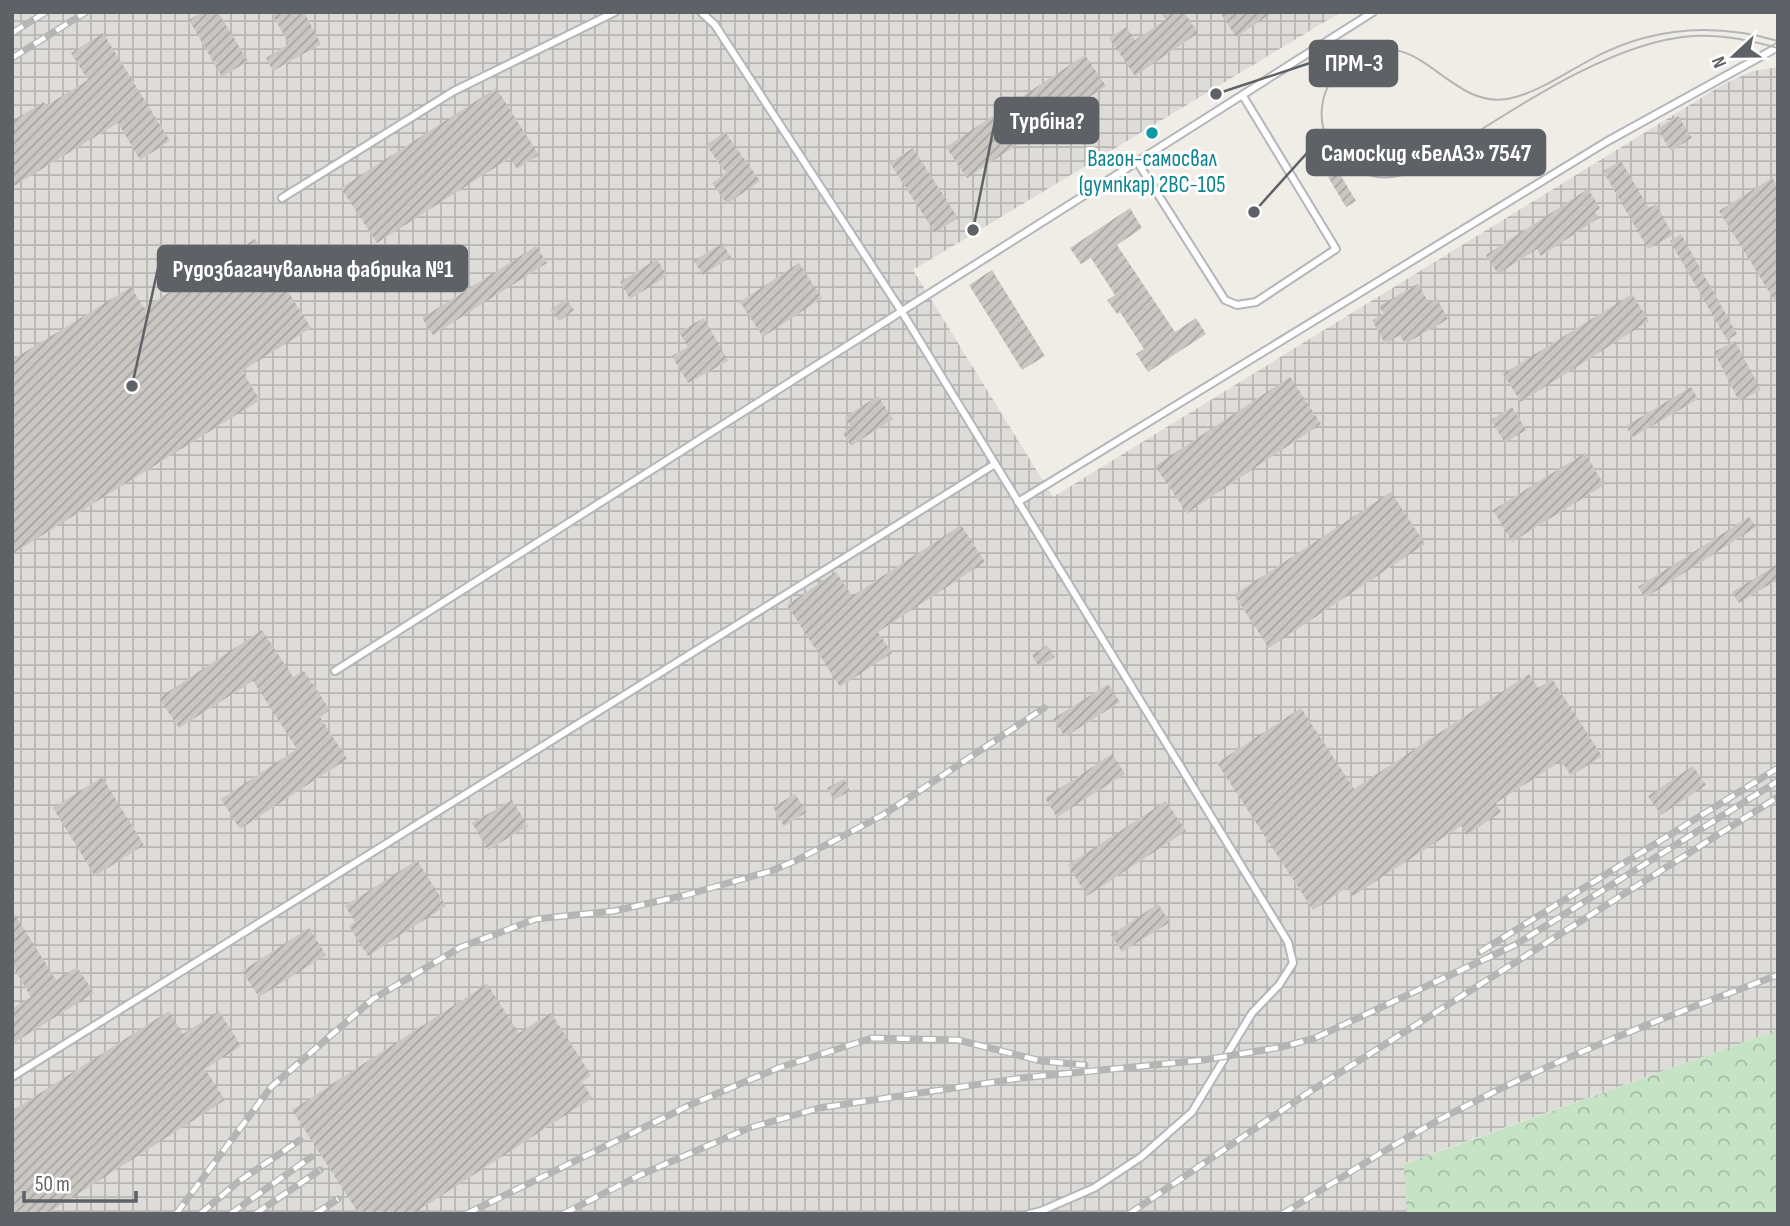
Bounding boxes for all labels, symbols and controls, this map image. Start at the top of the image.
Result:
north arrow [1699,21,1769,91]
callout: ПРМ-3 [1310,41,1397,86]
text: ПРМ-3 [1325,49,1383,78]
text: N [1707,53,1732,71]
callout: Турбіна? [995,98,1098,143]
text: Турбіна? [1009,107,1085,136]
marker: Вагон-самосвал (думпкар) 2ВС-105 [1144,125,1160,141]
callout: Самоскид «БелАЗ» 7547 [1307,130,1545,175]
text: Самоскид «БелАЗ» 7547 [1321,139,1532,168]
place label: Вагон-самосвал (думпкар) 2ВС-105 [1079,145,1225,199]
callout: Рудозбагачувальна фабрика №1 [158,246,467,291]
text: Рудозбагачувальна фабрика №1 [173,255,454,284]
scale bar [24,1160,136,1204]
text: 50 m [35,1172,70,1197]

